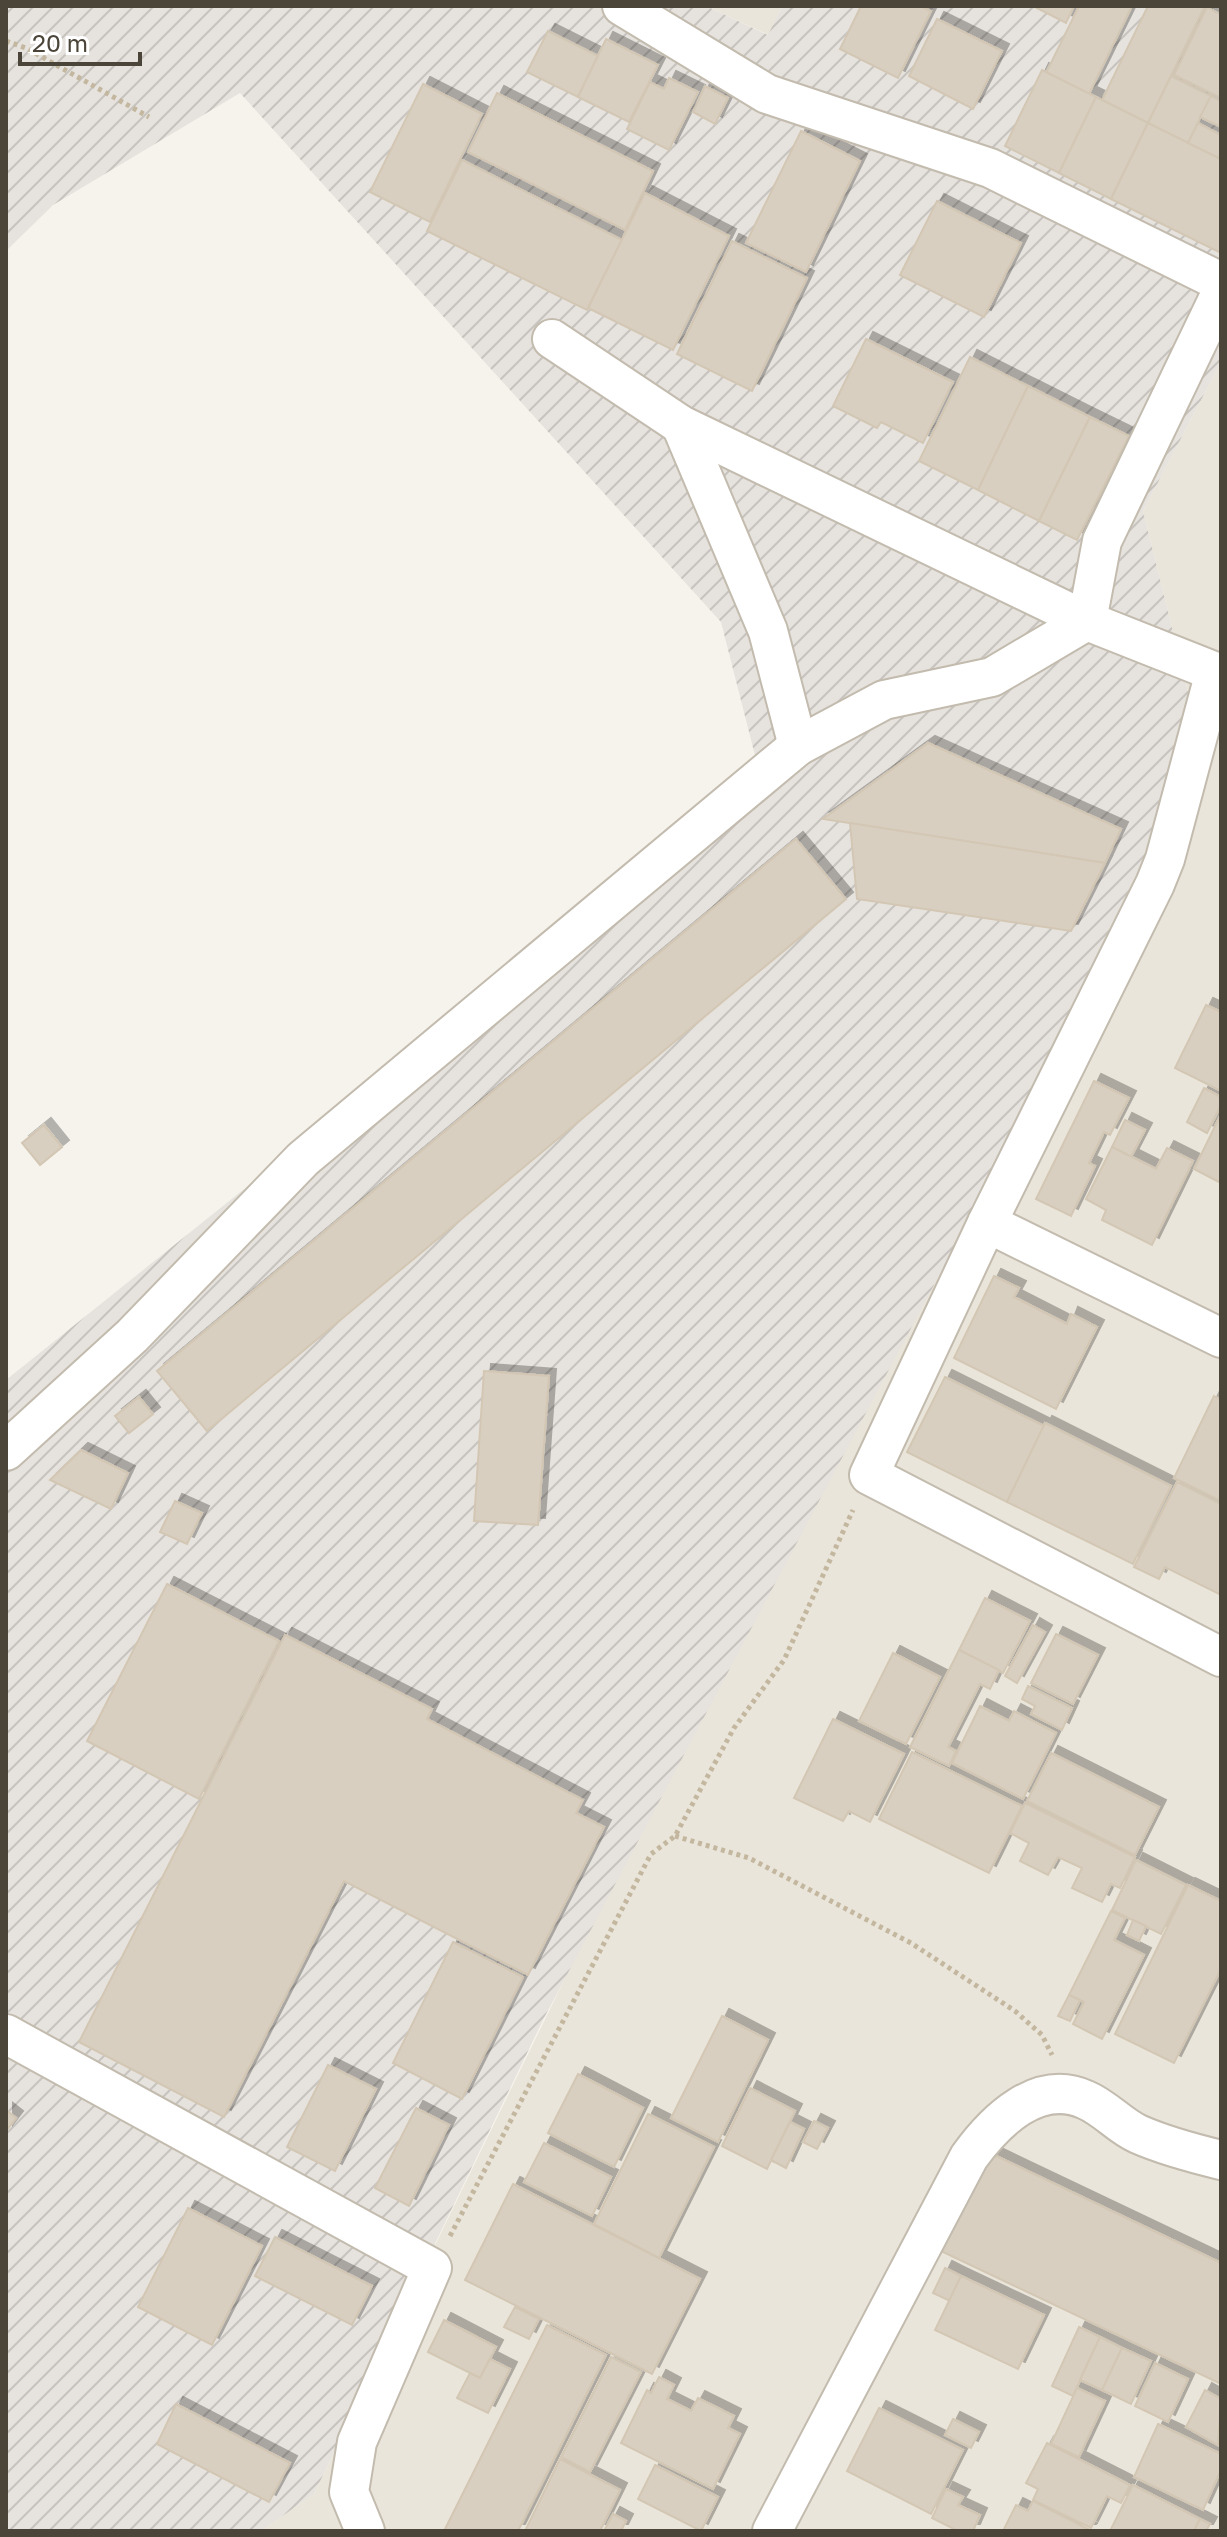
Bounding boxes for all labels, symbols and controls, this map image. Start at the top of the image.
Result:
scale bar [20,16,140,66]
text: 20 m [32,28,88,57]

